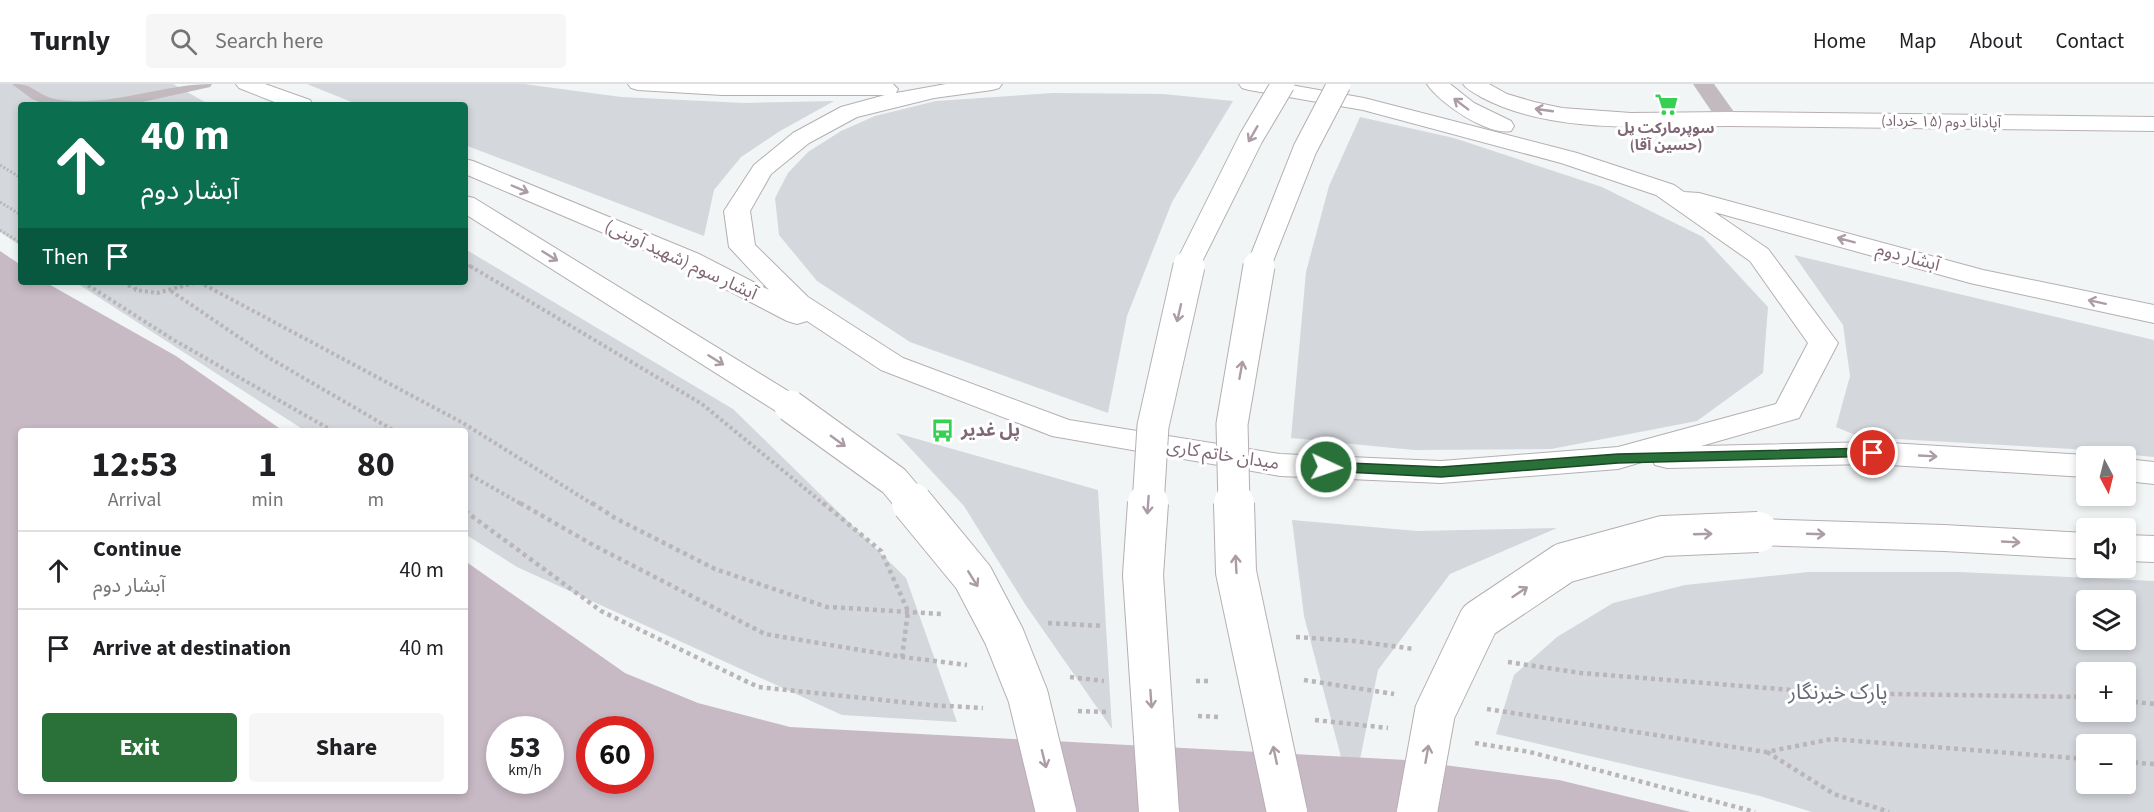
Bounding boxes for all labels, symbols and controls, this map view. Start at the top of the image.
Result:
search box [146,14,566,68]
text: Turnly [30,21,110,61]
icon: search [167,25,200,58]
text: Search here [215,25,324,57]
text: Home [1813,26,1866,56]
text: Map [1899,26,1937,56]
text: About [1970,26,2022,56]
text: Contact [2055,26,2124,56]
supermarket icon: سوپرمارکت پل (حسین آقا) [1653,91,1679,117]
one-way arrow [1453,98,1469,110]
one-way arrow [1535,105,1555,116]
text: 40 m [141,106,230,166]
street label: آپادانا دوم (۱۵ خرداد) [1881,110,2002,134]
place label: سوپرمارکت پل (حسین آقا) [1618,118,1714,156]
one-way arrow [1247,125,1259,142]
icon: ahead [42,126,120,204]
text: آبشار دوم [141,171,239,210]
one-way arrow [510,184,528,195]
street label: آبشار سوم (شهید آوینی) [600,214,762,308]
one-way arrow [1837,234,1856,246]
street label: آبشار دوم [1873,236,1943,279]
icon: arrive [101,240,134,273]
text: Then [42,241,89,273]
one-way arrow [541,251,558,263]
one-way arrow [2088,296,2107,307]
one-way arrow [1172,303,1184,322]
one-way arrow [707,353,724,366]
one-way arrow [1236,360,1247,380]
bus stop icon: پل غدیر [930,417,956,443]
place label: پل غدیر [960,418,1020,443]
pin [1847,427,1898,478]
one-way arrow [829,434,845,447]
street label: میدان خاتم کاری [1165,434,1281,476]
position arrow [1294,435,1358,499]
icon: arrive [1856,436,1889,469]
text: 12:53 [91,439,178,490]
text: 1 [258,439,277,490]
text: 80 [357,439,395,490]
north arrow [2076,446,2136,506]
map controls [2076,446,2136,794]
one-way arrow [1917,450,1937,461]
text: Arrival [108,486,161,514]
text: min [251,486,284,514]
text: m [367,486,384,514]
one-way arrow [1142,494,1153,514]
button: sound [2076,518,2136,578]
one-way arrow [1692,529,1712,540]
one-way arrow [1805,529,1825,540]
text: Continue [93,533,182,565]
one-way arrow [2000,536,2020,547]
icon: ahead [42,554,75,587]
text: 40 m [399,554,444,586]
one-way arrow [1231,554,1242,574]
one-way arrow [967,570,979,587]
text: آبشار دوم [93,572,165,600]
one-way arrow [1512,586,1528,598]
button: layers [2076,590,2136,650]
icon: arrive [42,632,75,665]
text: Arrive at destination [93,632,291,664]
text: 40 m [399,632,444,664]
button: + [2076,662,2136,722]
park label: پارک خبرنگار [1787,677,1888,707]
one-way arrow [1146,689,1157,709]
button: Exit [42,713,237,782]
button: Share [249,713,444,782]
speed limit sign: 60 [576,716,654,794]
text: 53 [509,726,541,769]
button: − [2076,734,2136,794]
one-way arrow [1269,745,1280,765]
one-way arrow [1422,745,1433,765]
one-way arrow [1038,750,1050,769]
text: km/h [508,760,542,781]

